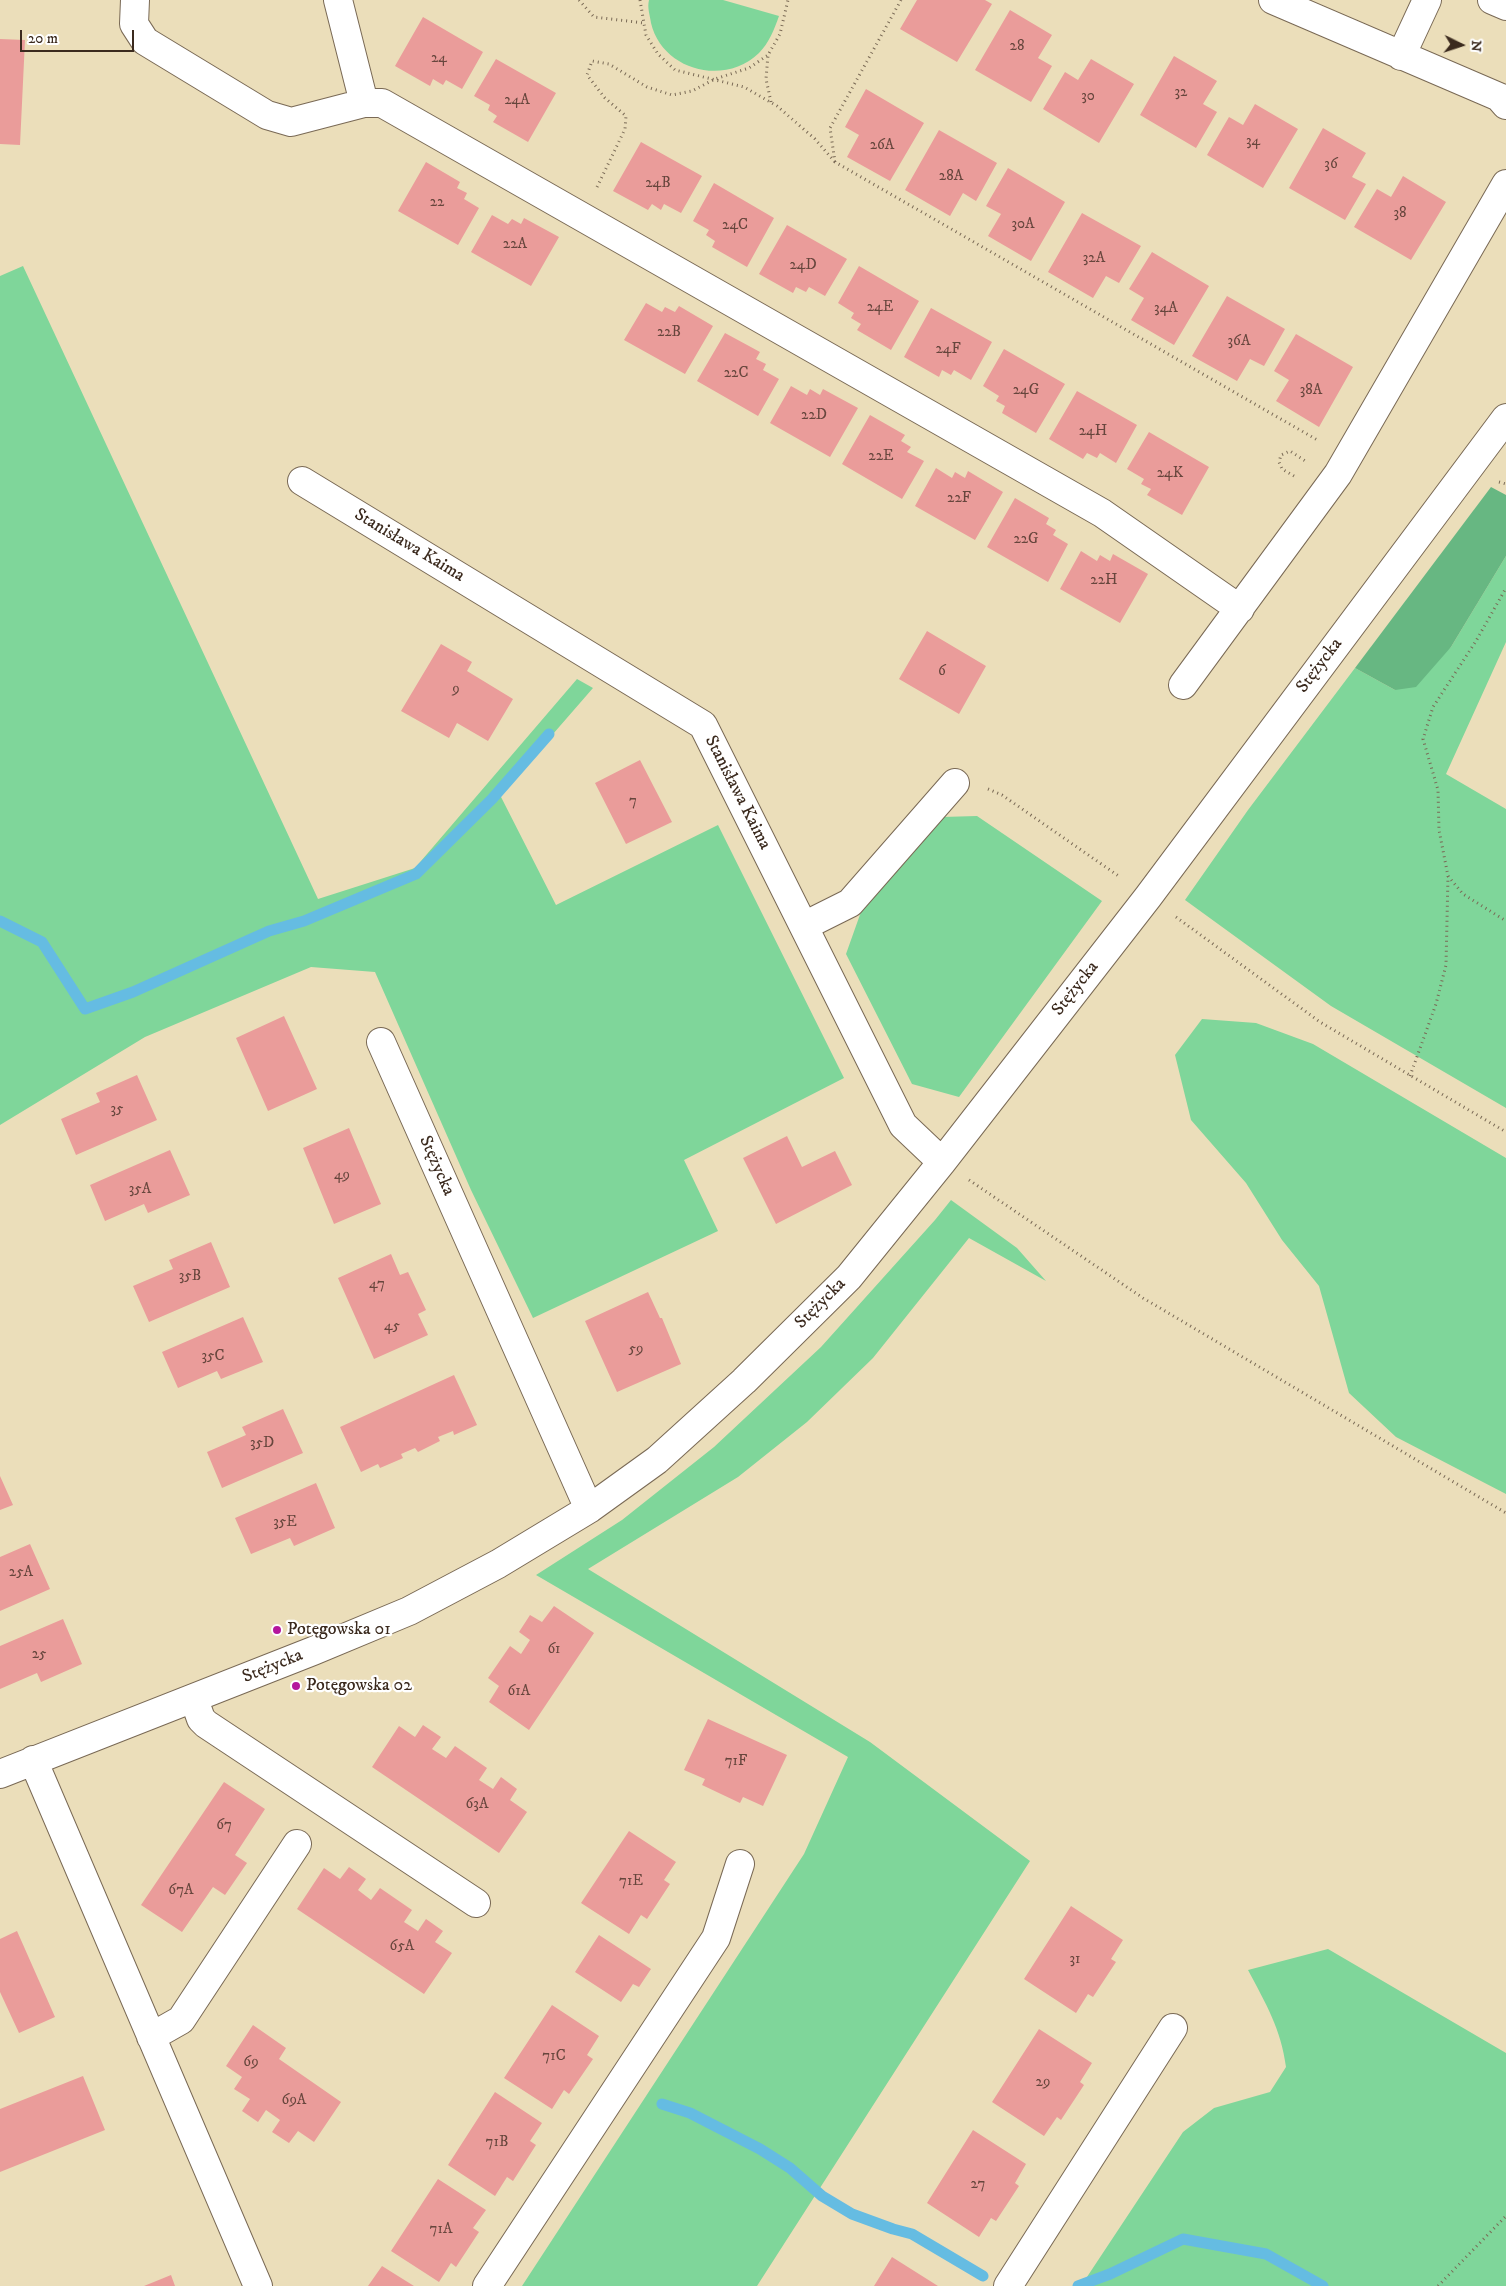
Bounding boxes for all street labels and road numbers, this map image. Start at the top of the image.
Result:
street label: Stanisława Kaima [350,505,468,587]
street label: Stężycka [1292,634,1348,698]
street label: Stanisława Kaima [699,732,775,854]
street label: Stężycka [1048,957,1104,1021]
street label: Stężycka [413,1133,459,1199]
street label: Stężycka [791,1274,851,1334]
street label: Stężycka [240,1645,306,1689]

